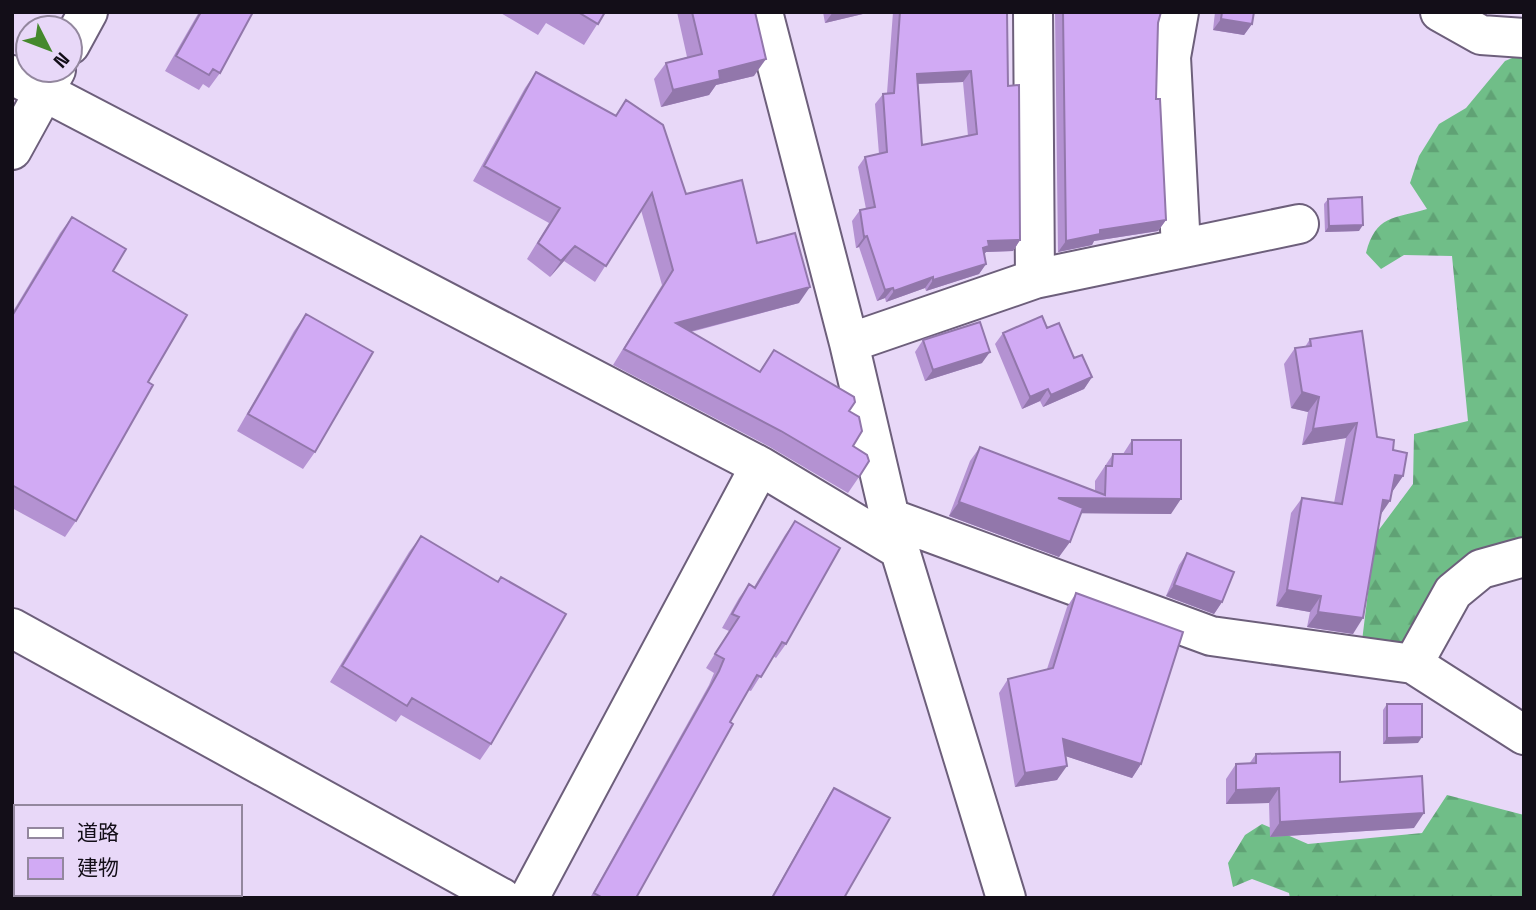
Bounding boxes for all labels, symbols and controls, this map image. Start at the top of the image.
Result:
north arrow [14,14,84,84]
text: N [48,47,75,73]
legend [14,805,242,896]
text: 道路 [77,819,119,846]
text: 建物 [77,854,119,881]

